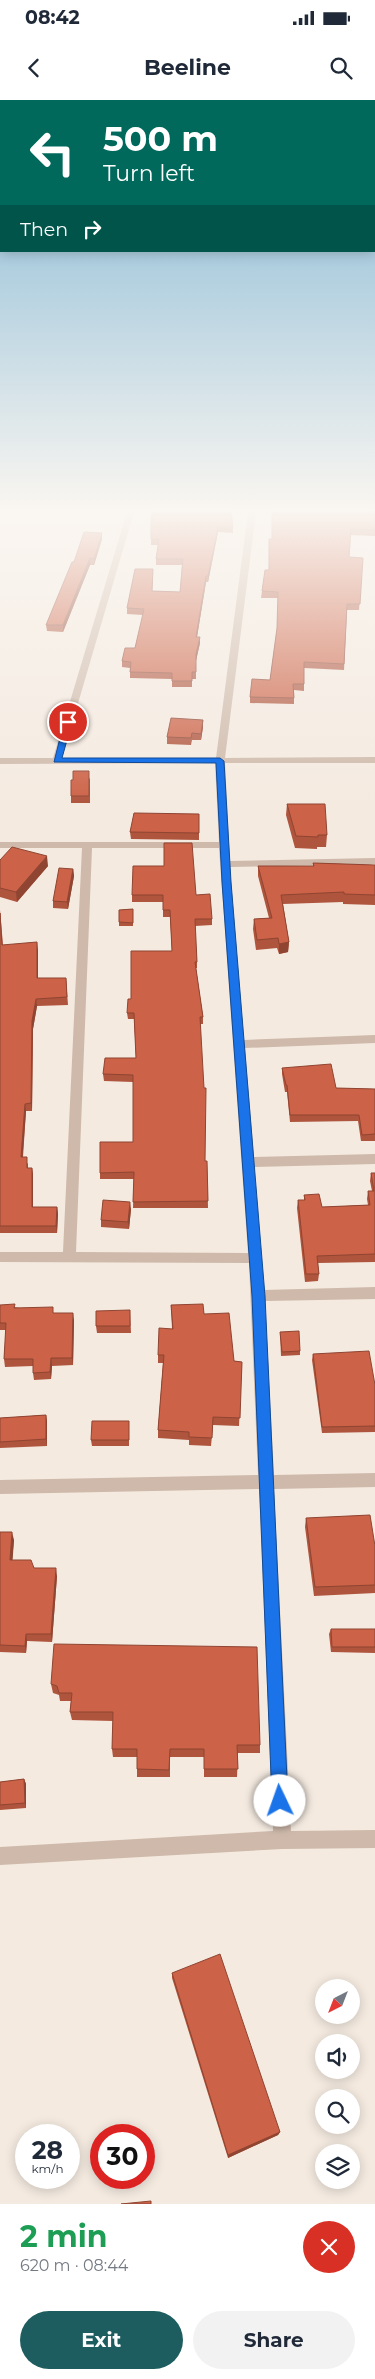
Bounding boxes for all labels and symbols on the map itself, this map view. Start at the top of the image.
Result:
pin [47,701,89,743]
position arrow [253,1774,305,1826]
north arrow [315,1979,360,2024]
speed limit sign: 30 [90,2124,155,2189]

